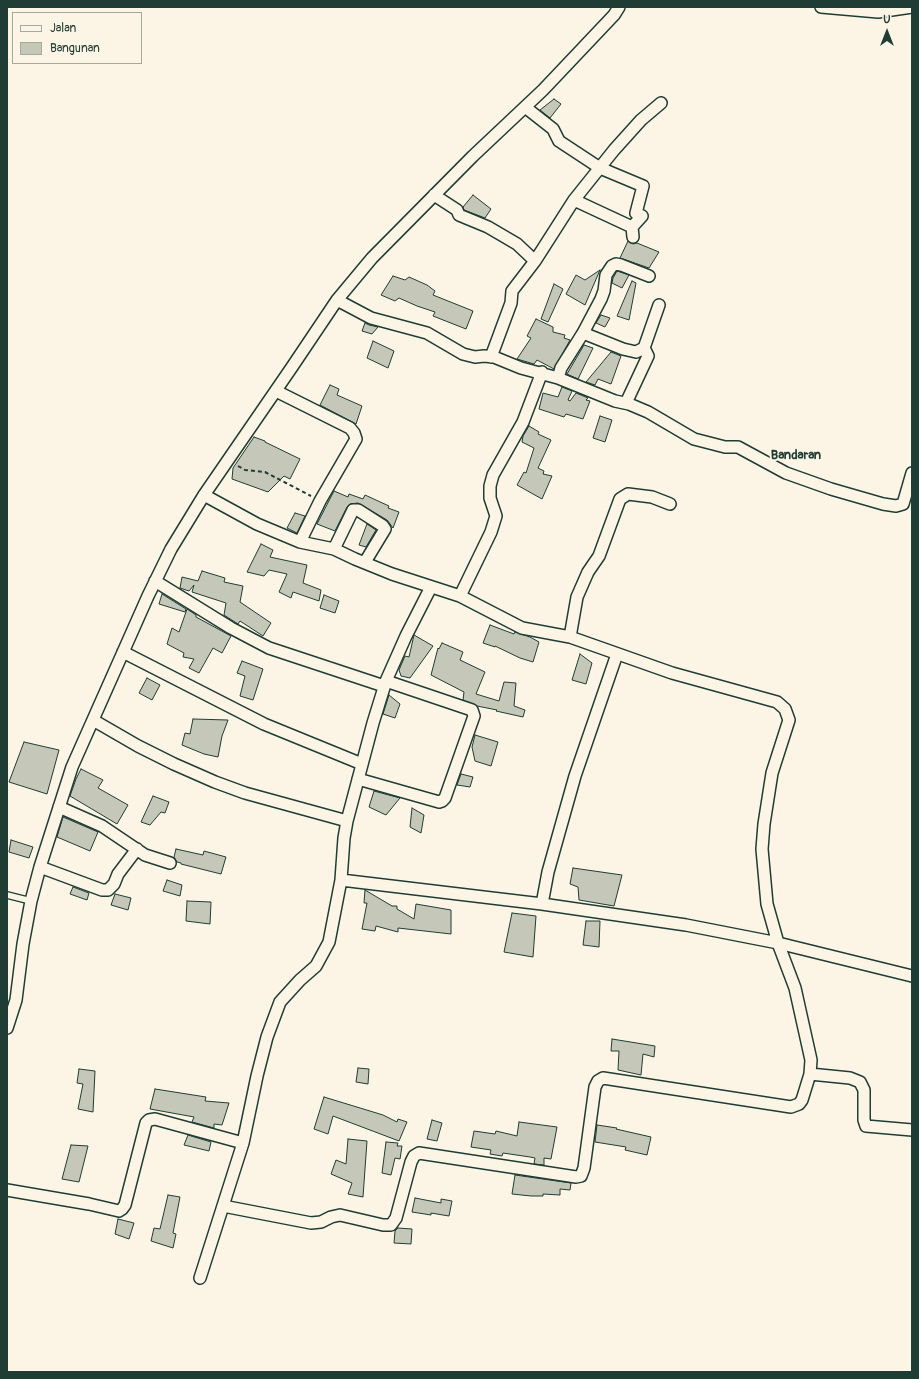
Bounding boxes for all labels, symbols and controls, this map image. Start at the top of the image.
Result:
legend [12,12,142,64]
north arrow [867,12,907,52]
text: U [883,13,891,26]
text: Jalan [50,21,76,36]
text: Bangunan [50,41,100,56]
district label: Bandaran [771,448,821,464]

